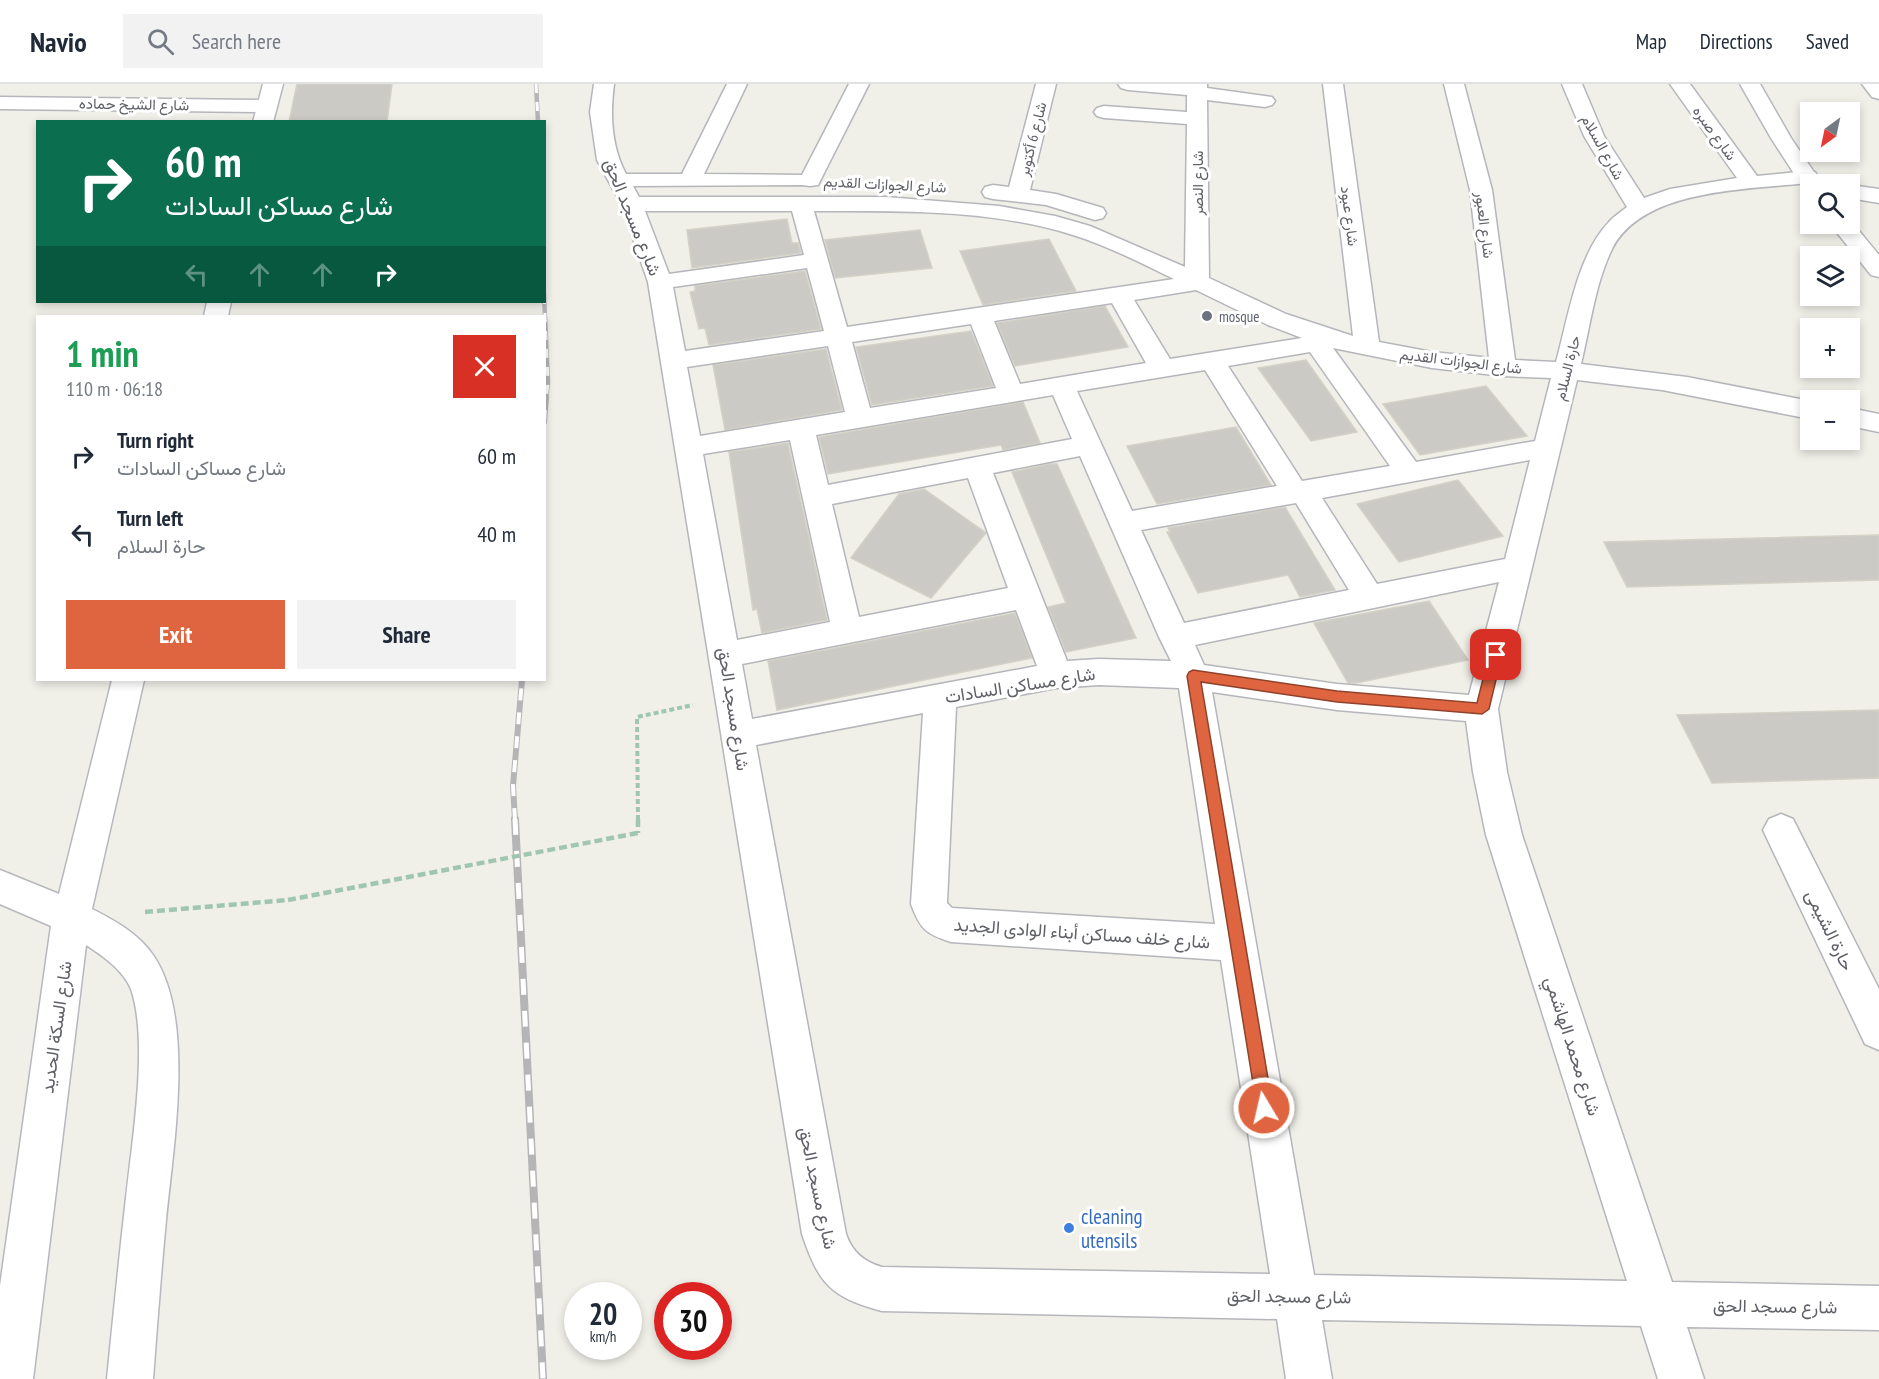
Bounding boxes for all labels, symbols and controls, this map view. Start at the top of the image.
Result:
search box [123,14,543,68]
text: Navio [30,23,87,60]
icon: search [144,25,177,58]
text: Search here [192,27,281,55]
text: Map [1636,28,1667,55]
text: Directions [1700,28,1773,55]
text: Saved [1806,28,1849,55]
street label: شارع الشيخ حماده [79,94,189,116]
street label: شارع 6 أكتوبر [1013,100,1052,179]
street label: شارع صبره [1687,102,1741,165]
north arrow [1800,102,1860,162]
map controls [1800,102,1860,450]
street label: شارع السلام [1576,111,1629,184]
text: 60 m [165,134,242,189]
icon: right [66,144,144,222]
street label: شارع النصر [1188,150,1209,216]
street label: شارع مسجد الحق [598,155,667,279]
street label: شارع الجوازات القديم [823,171,947,199]
button: search [1800,174,1860,234]
street label: شارع عبود [1335,185,1363,247]
text: شارع مساكن السادات [165,188,393,222]
street label: شارع العبور [1469,190,1499,260]
button: layers [1800,246,1860,306]
icon: left [180,258,213,291]
icon: ahead [243,258,276,291]
icon: ahead [306,258,339,291]
icon: right [369,258,402,291]
place label: mosque [1219,307,1260,326]
marker: mosque [1200,309,1214,323]
button: + [1800,318,1860,378]
text: 1 min [66,330,139,377]
street label: حارة السلام [1550,333,1585,403]
button: close [453,335,516,398]
street label: شارع الجوازات القديم [1399,344,1523,380]
text: 110 m · 06:18 [66,376,163,402]
button: − [1800,390,1860,450]
text: Turn right [117,426,194,454]
icon: right [66,440,99,473]
text: 60 m [477,442,516,470]
text: شارع مساكن السادات [117,455,286,481]
text: Turn left [117,504,183,532]
icon: left [66,518,99,551]
text: 40 m [477,520,516,548]
text: حارة السلام [117,533,206,559]
button: Exit [66,600,285,669]
button: Share [297,600,516,669]
pin [1470,629,1521,680]
icon: arrive [1479,638,1512,671]
street label: شارع مسجد الحق [712,646,755,772]
street label: شارع مساكن السادات [943,662,1097,709]
street label: حارة الشيمى [1801,886,1859,974]
street label: شارع خلف مساكن أبناء الوادى الجديد [953,913,1211,954]
street label: شارع السكة الحديد [35,959,78,1095]
street label: شارع محمد الهاشمي [1536,973,1606,1120]
position arrow [1232,1076,1296,1140]
street label: شارع مسجد الحق [793,1125,842,1251]
place label: cleaning utensils [1081,1203,1143,1254]
marker: cleaning utensils [1062,1221,1076,1235]
speed limit sign: 30 [654,1282,732,1360]
street label: شارع مسجد الحق [1227,1283,1351,1310]
street label: شارع مسجد الحق [1713,1293,1837,1320]
text: 20 [589,1294,617,1333]
text: km/h [590,1327,616,1346]

